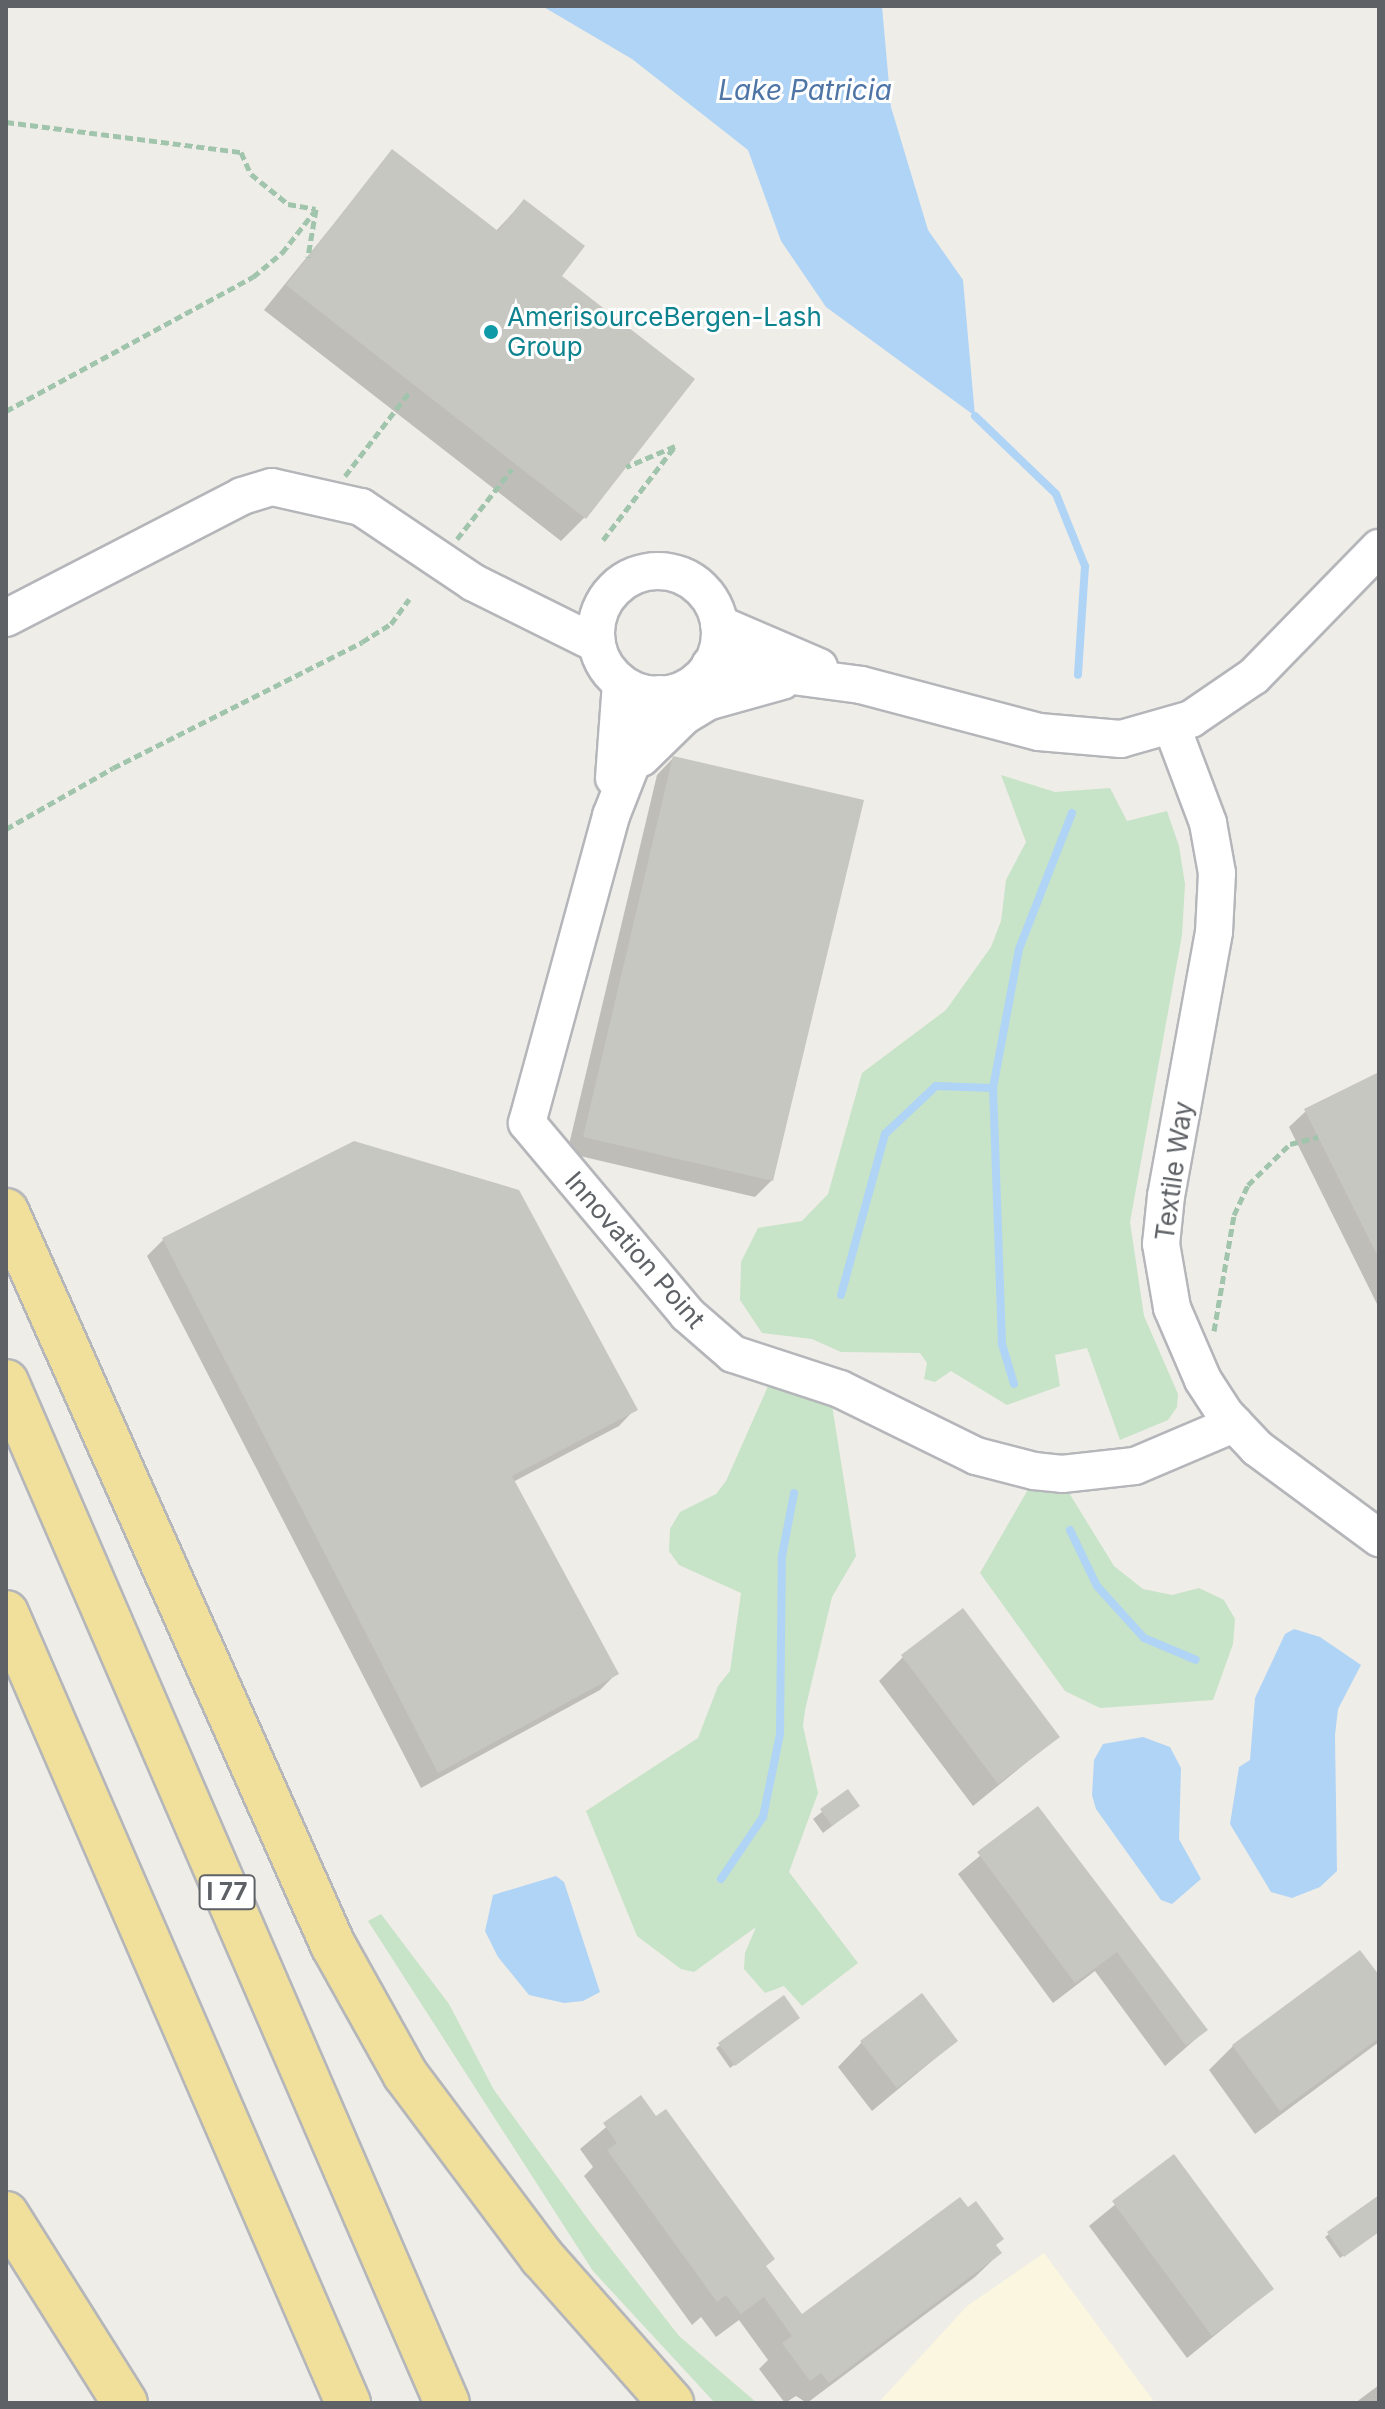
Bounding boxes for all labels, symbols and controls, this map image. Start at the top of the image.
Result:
water label: Lake Patricia [718,73,892,107]
place label: AmerisourceBergen-Lash Group [507,301,822,362]
marker: AmerisourceBergen-Lash Group [482,323,500,341]
street label: Textile Way [1149,1099,1199,1243]
street label: Innovation Point [559,1165,711,1335]
road number: I 77 [197,1872,257,1912]

